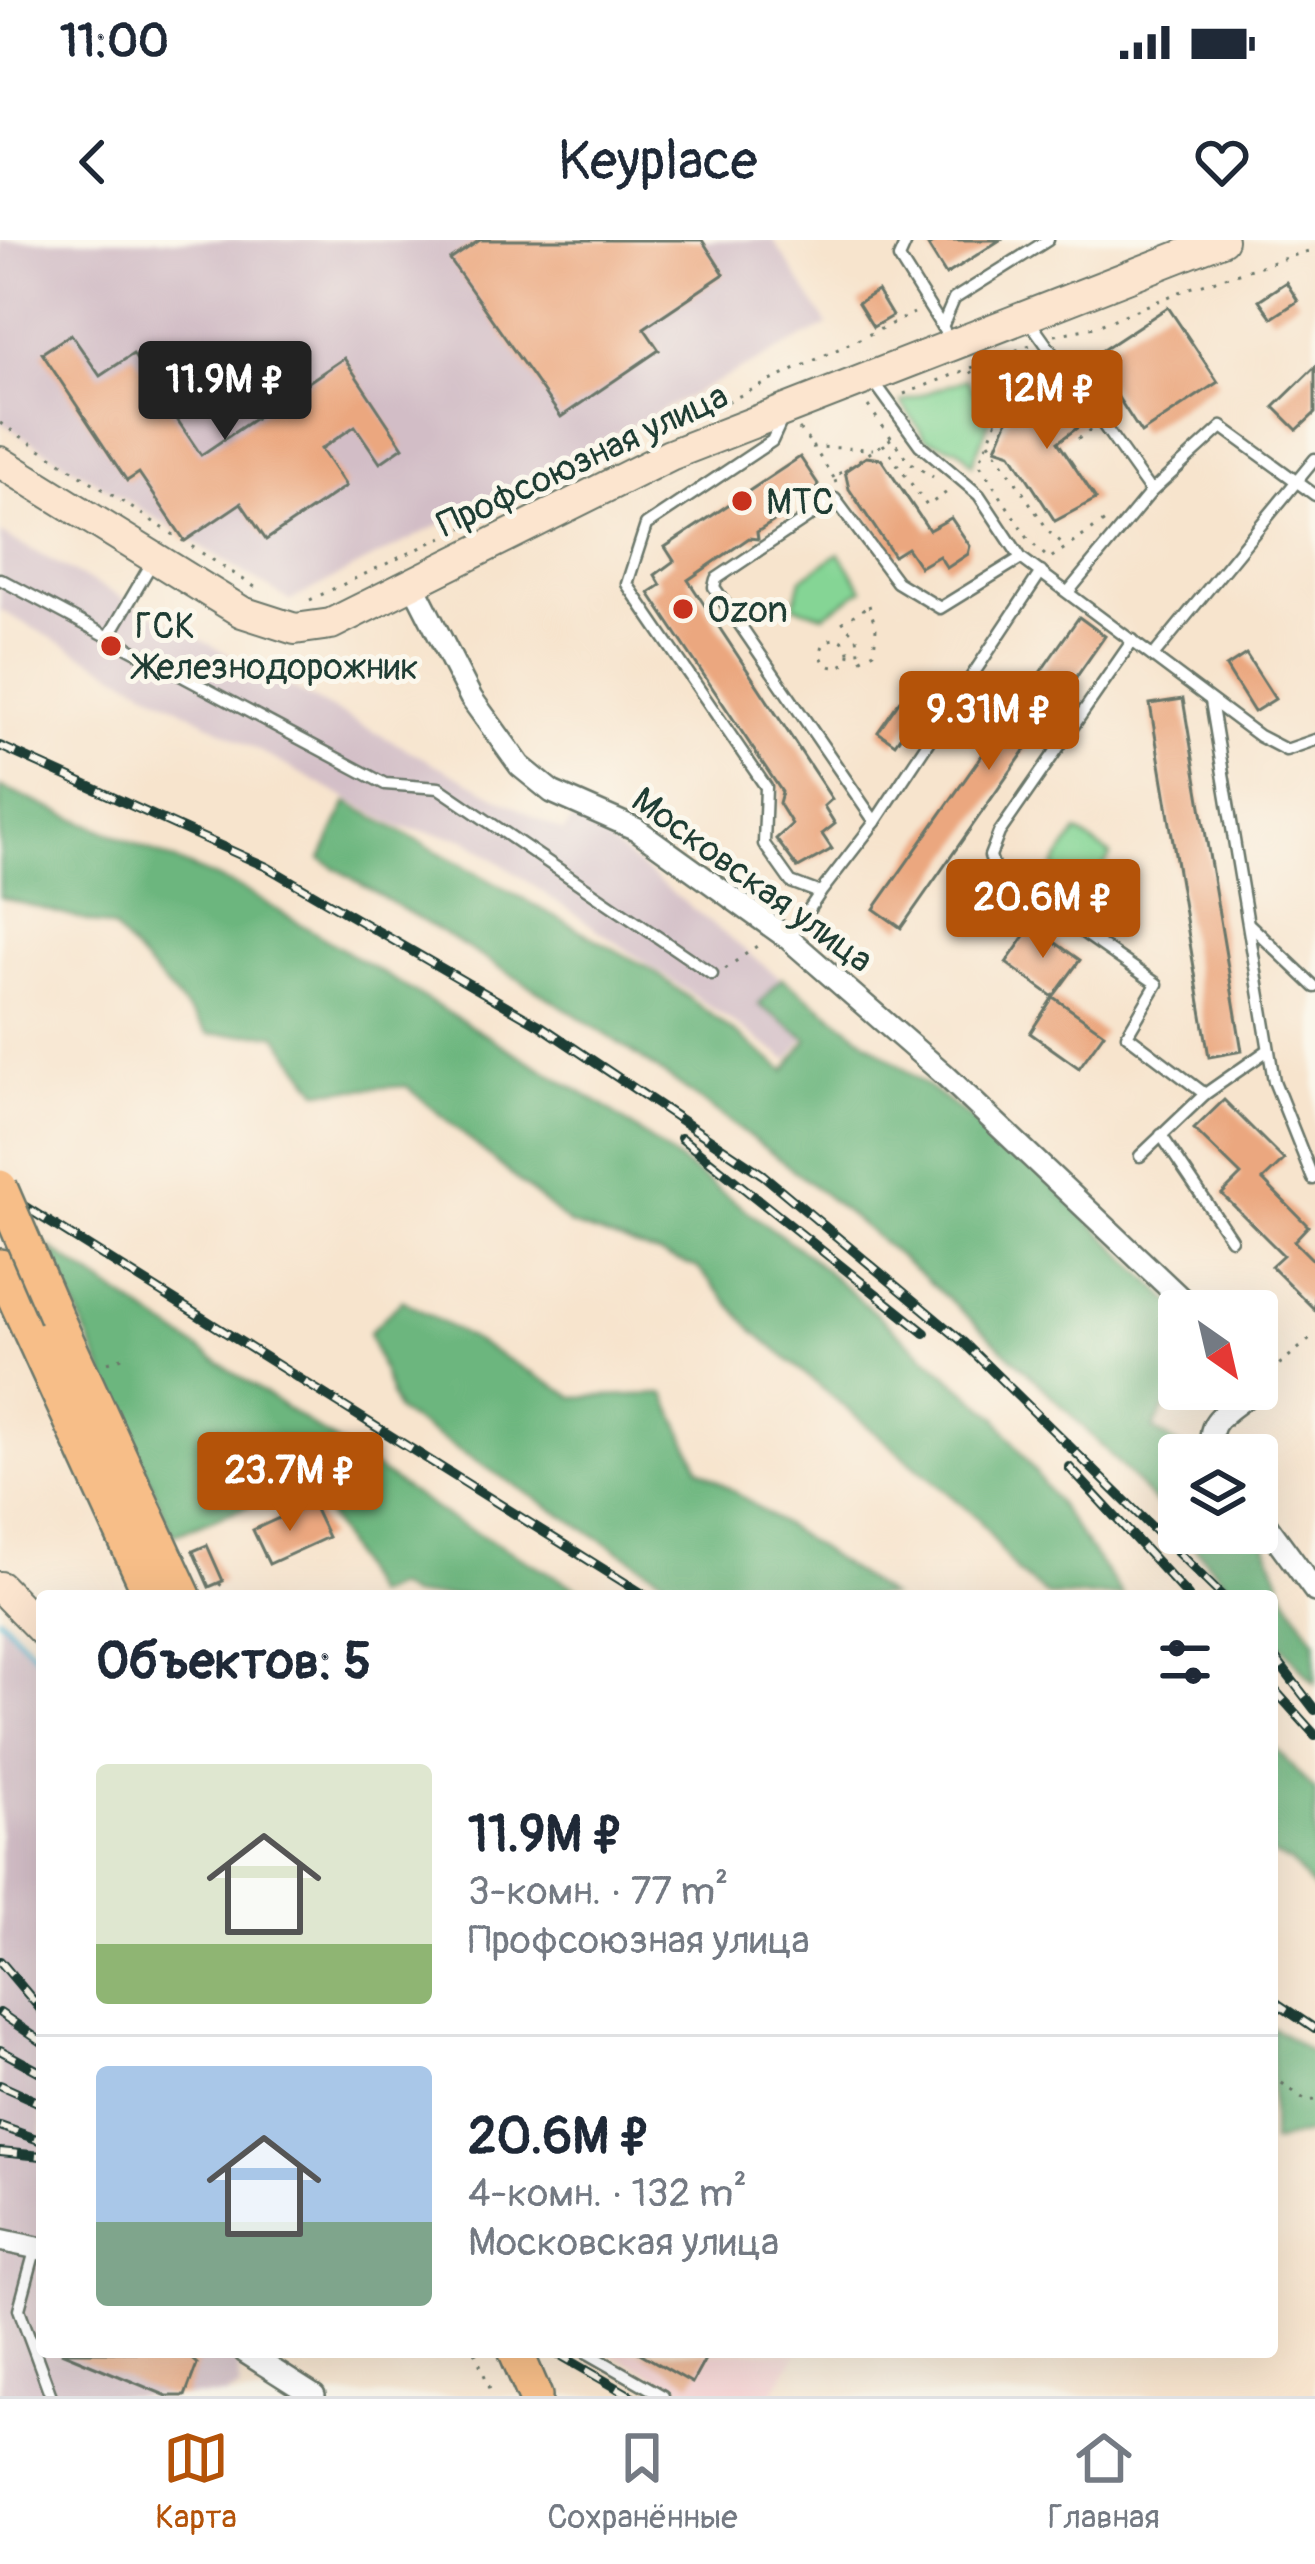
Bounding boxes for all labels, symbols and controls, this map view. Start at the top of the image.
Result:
text: 11:00 [60,14,169,70]
text: Keyplace [558,128,757,196]
icon: back [60,129,126,195]
icon: heart [1189,129,1255,195]
pin: 11.9M ₽ [114,341,336,443]
pin: 12M ₽ [963,350,1131,452]
text: 11.9M ₽ [165,355,285,404]
text: 12M ₽ [999,364,1096,413]
street label: Профсоюзная улица [430,373,735,547]
place label: МТС [766,480,834,525]
marker: МТС [729,488,755,514]
place label: Ozon [707,588,788,633]
marker: Ozon [670,596,696,622]
place label: ГСК Железнодорожник [130,604,419,690]
marker: ГСК Железнодорожник [98,633,124,659]
pin: 9.31M ₽ [878,671,1100,773]
text: 9.31M ₽ [926,685,1052,734]
street label: Московская улица [623,778,881,983]
pin: 20.6M ₽ [932,859,1154,961]
text: 20.6M ₽ [973,873,1113,922]
north arrow [1158,1290,1278,1410]
map controls [1158,1290,1278,1554]
pin: 23.7M ₽ [179,1432,401,1534]
button: layers [1158,1434,1278,1554]
text: 23.7M ₽ [224,1446,356,1495]
icon: filters [1152,1629,1218,1695]
text: Объектов: 5 [96,1630,371,1694]
text: 11.9M ₽ [468,1803,624,1867]
icon: home [192,1812,336,1956]
text: 3-комн. · 77 m² [468,1867,728,1916]
text: Профсоюзная улица [468,1916,810,1965]
text: 20.6M ₽ [468,2105,651,2169]
icon: home [192,2114,336,2258]
text: 4-комн. · 132 m² [468,2169,747,2218]
text: Московская улица [468,2218,779,2267]
tab: Карта [155,2425,237,2538]
tab: Сохранённые [547,2425,737,2538]
tab: Главная [1048,2425,1160,2538]

